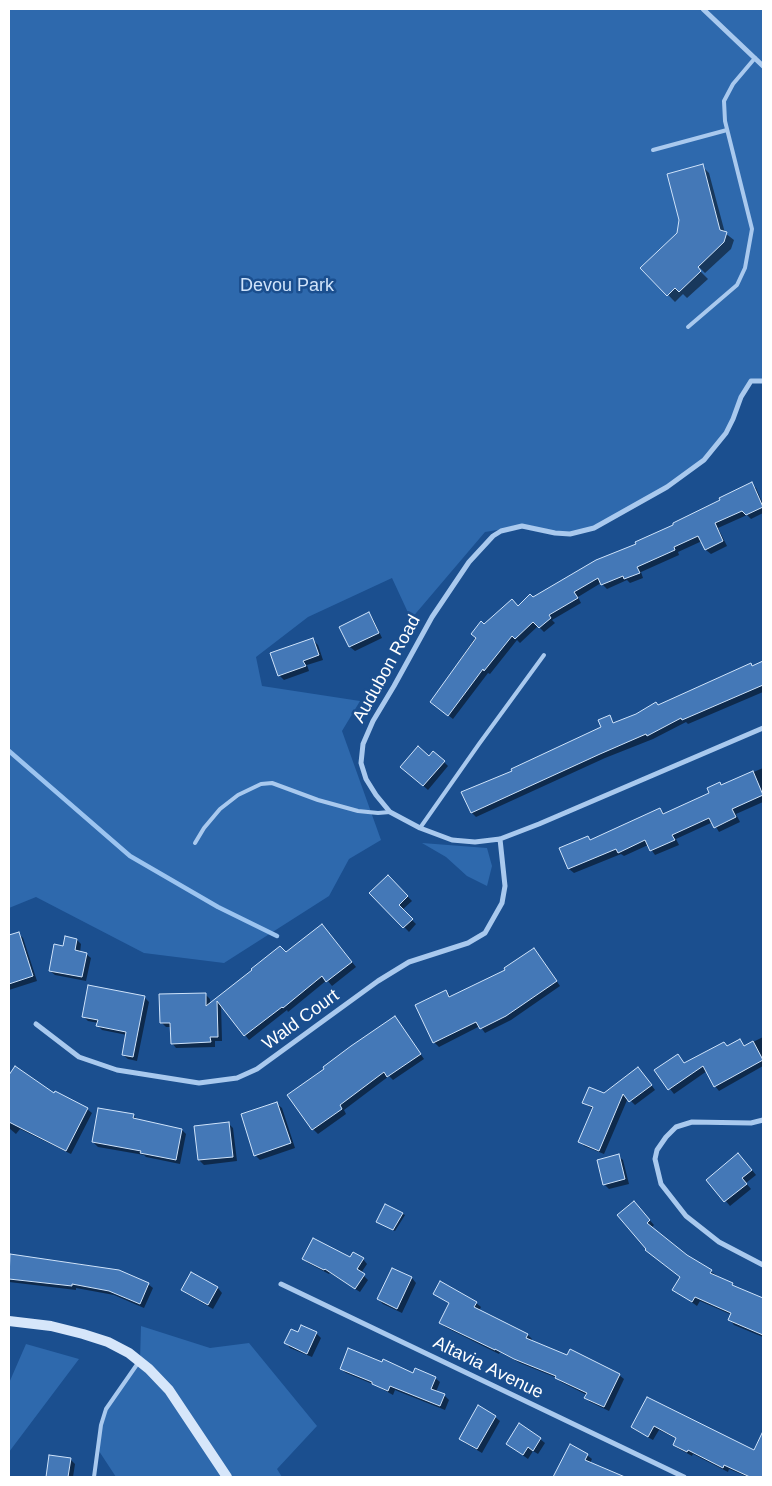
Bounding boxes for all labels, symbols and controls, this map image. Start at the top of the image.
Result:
park label: Devou Park [240,275,334,297]
street label: Audubon Road [348,611,426,727]
street label: Wald Court [259,985,343,1055]
street label: Altavia Avenue [429,1332,547,1404]

